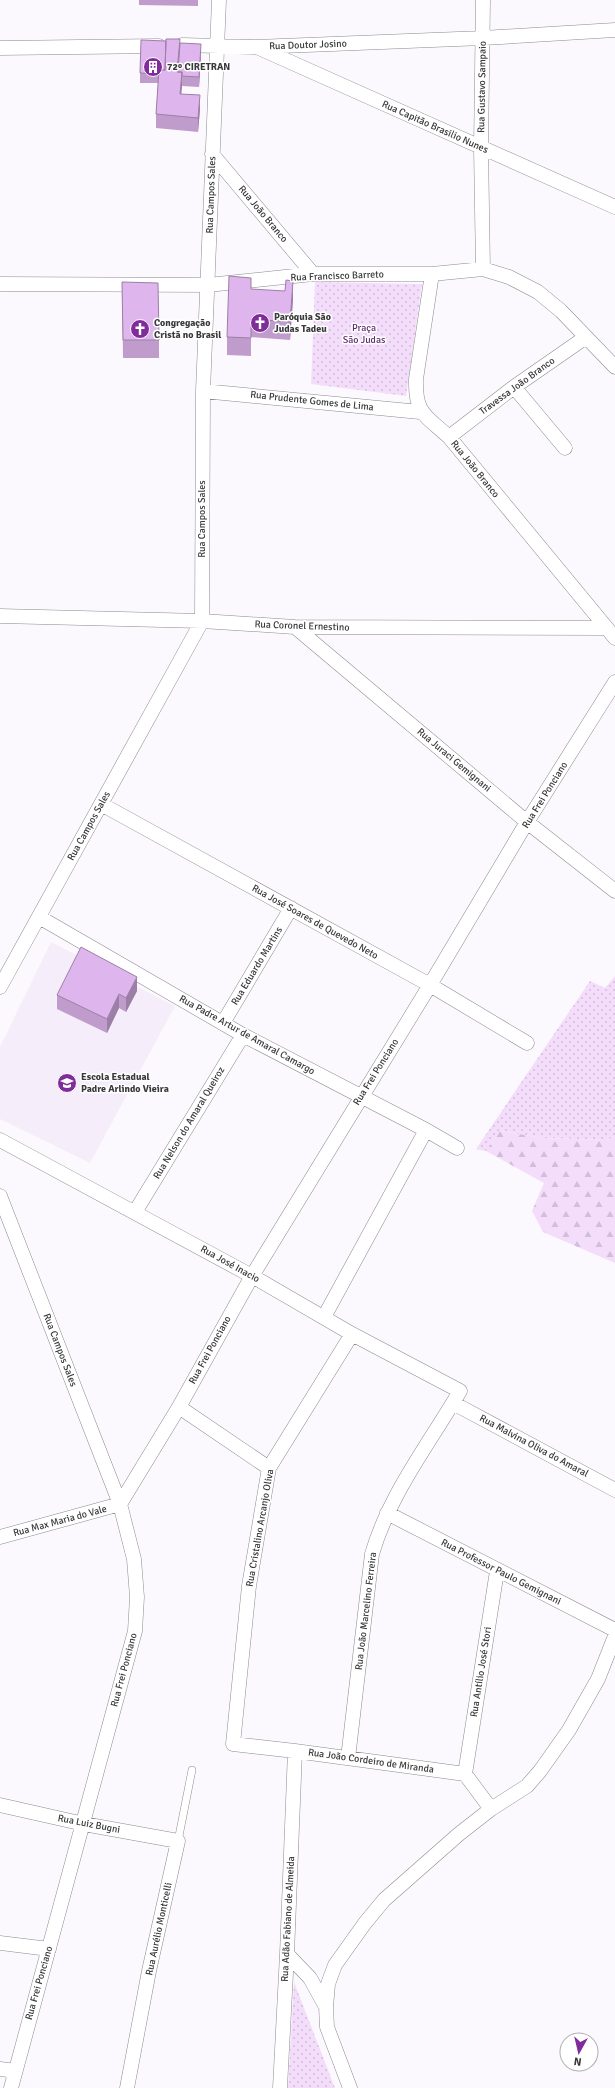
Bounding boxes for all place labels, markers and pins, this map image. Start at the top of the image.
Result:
building icon: 72º CIRETRAN [142,56,164,78]
place label: 72º CIRETRAN [167,61,230,73]
place label: Paróquia São Judas Tadeu [274,311,331,335]
church icon: Paróquia São Judas Tadeu [249,312,271,334]
place label: Congregação Cristã no Brasil [154,317,221,341]
church icon: Congregação Cristã no Brasil [129,318,151,340]
place label: Escola Estadual Padre Arlindo Vieira [81,1071,169,1095]
school or university icon: Escola Estadual Padre Arlindo Vieira [56,1072,78,1094]

